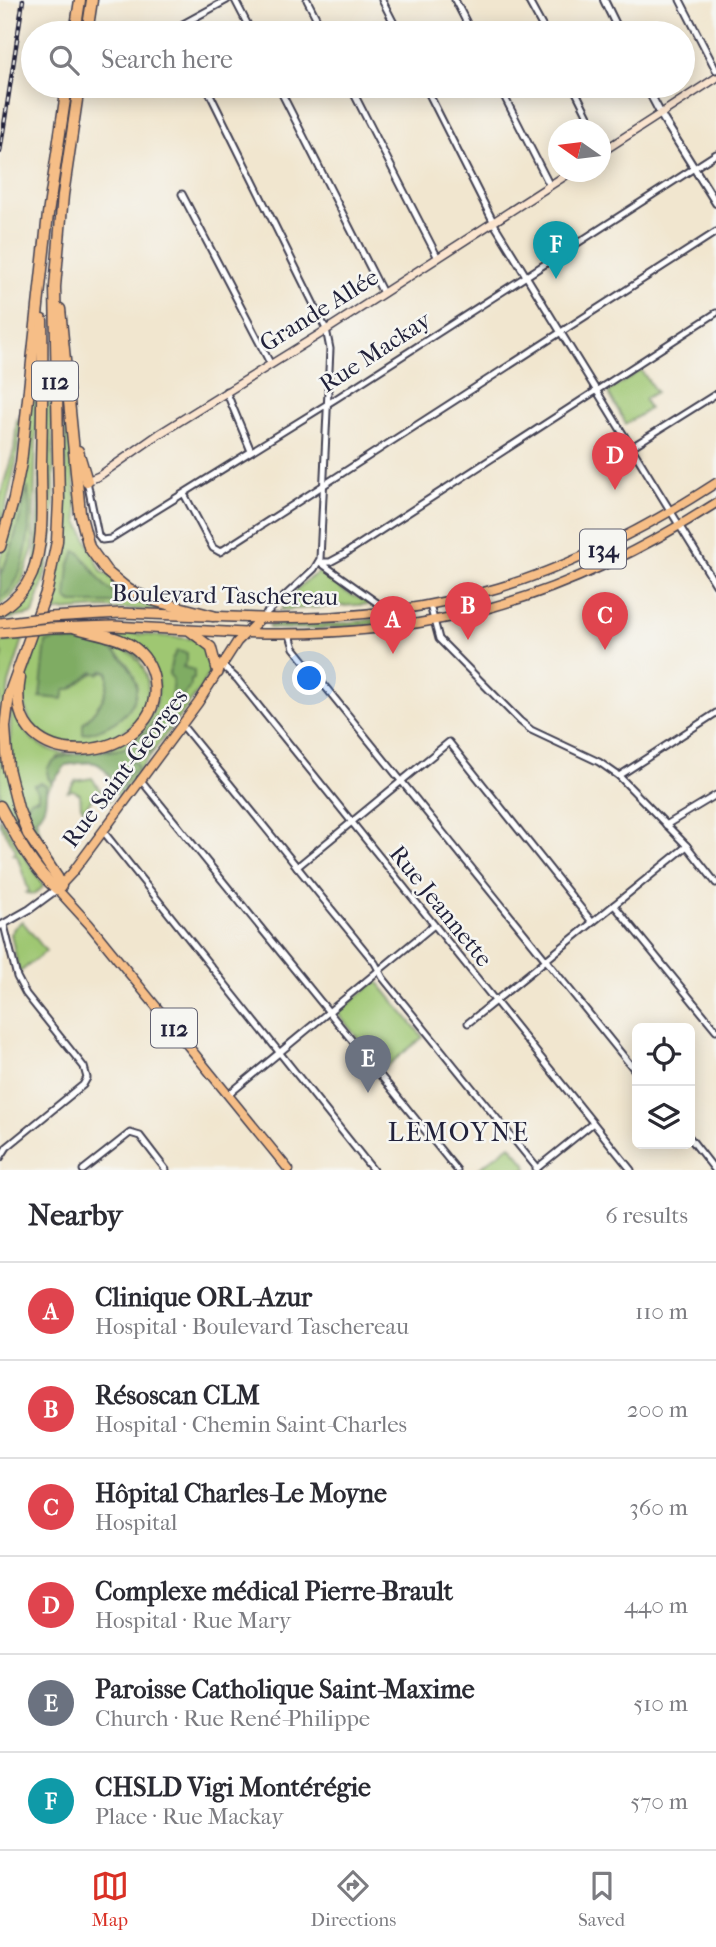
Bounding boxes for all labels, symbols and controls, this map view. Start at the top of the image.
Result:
search box [21,21,695,98]
icon: search [45,41,83,79]
text: Search here [101,44,233,75]
north arrow [548,119,611,182]
pin: F [533,221,579,279]
street label: Grande Allée [254,262,384,358]
street label: Rue Mackay [314,305,437,398]
road number: 112 [32,362,78,400]
pin: D [592,432,638,490]
road number: 134 [580,530,626,568]
street label: Boulevard Taschereau [111,579,339,611]
pin: B [445,582,491,640]
pin: C [582,592,628,650]
pin: A [370,596,416,654]
your location [292,661,326,695]
street label: Rue Saint-Georges [56,683,194,853]
street label: Rue Jeannette [384,840,498,972]
road number: 112 [151,1009,197,1048]
map controls [632,1023,695,1149]
button: locate [632,1023,695,1086]
pin: E [345,1035,391,1093]
button: layers [632,1086,695,1149]
district label: LEMOYNE [388,1117,530,1148]
text: Nearby [28,1198,123,1233]
text: 6 results [605,1202,688,1229]
text: Clinique ORL-Azur [95,1282,312,1313]
text: A [44,1298,58,1325]
text: 110 m [635,1298,688,1325]
text: Hospital · Boulevard Taschereau [95,1313,409,1340]
text: Résoscan CLM [95,1380,260,1411]
text: B [44,1396,58,1423]
text: 200 m [627,1396,688,1423]
text: Hospital · Chemin Saint-Charles [95,1411,407,1438]
text: Hôpital Charles-Le Moyne [95,1478,387,1509]
text: C [43,1494,59,1521]
text: 360 m [629,1494,688,1521]
text: Hospital [95,1509,177,1536]
text: Complexe médical Pierre-Brault [95,1576,453,1607]
text: D [42,1592,60,1619]
text: 440 m [624,1592,688,1619]
text: Hospital · Rue Mary [95,1607,291,1634]
text: Paroisse Catholique Saint-Maxime [95,1674,475,1705]
text: E [44,1690,58,1717]
text: 510 m [633,1690,688,1717]
text: Church · Rue René-Philippe [95,1705,370,1732]
text: CHSLD Vigi Montérégie [95,1772,371,1803]
text: F [45,1788,57,1815]
text: 570 m [630,1788,688,1815]
text: Place · Rue Mackay [95,1803,284,1830]
tab: Map [91,1867,129,1931]
tab: Directions [311,1867,396,1931]
tab: Saved [578,1867,625,1931]

